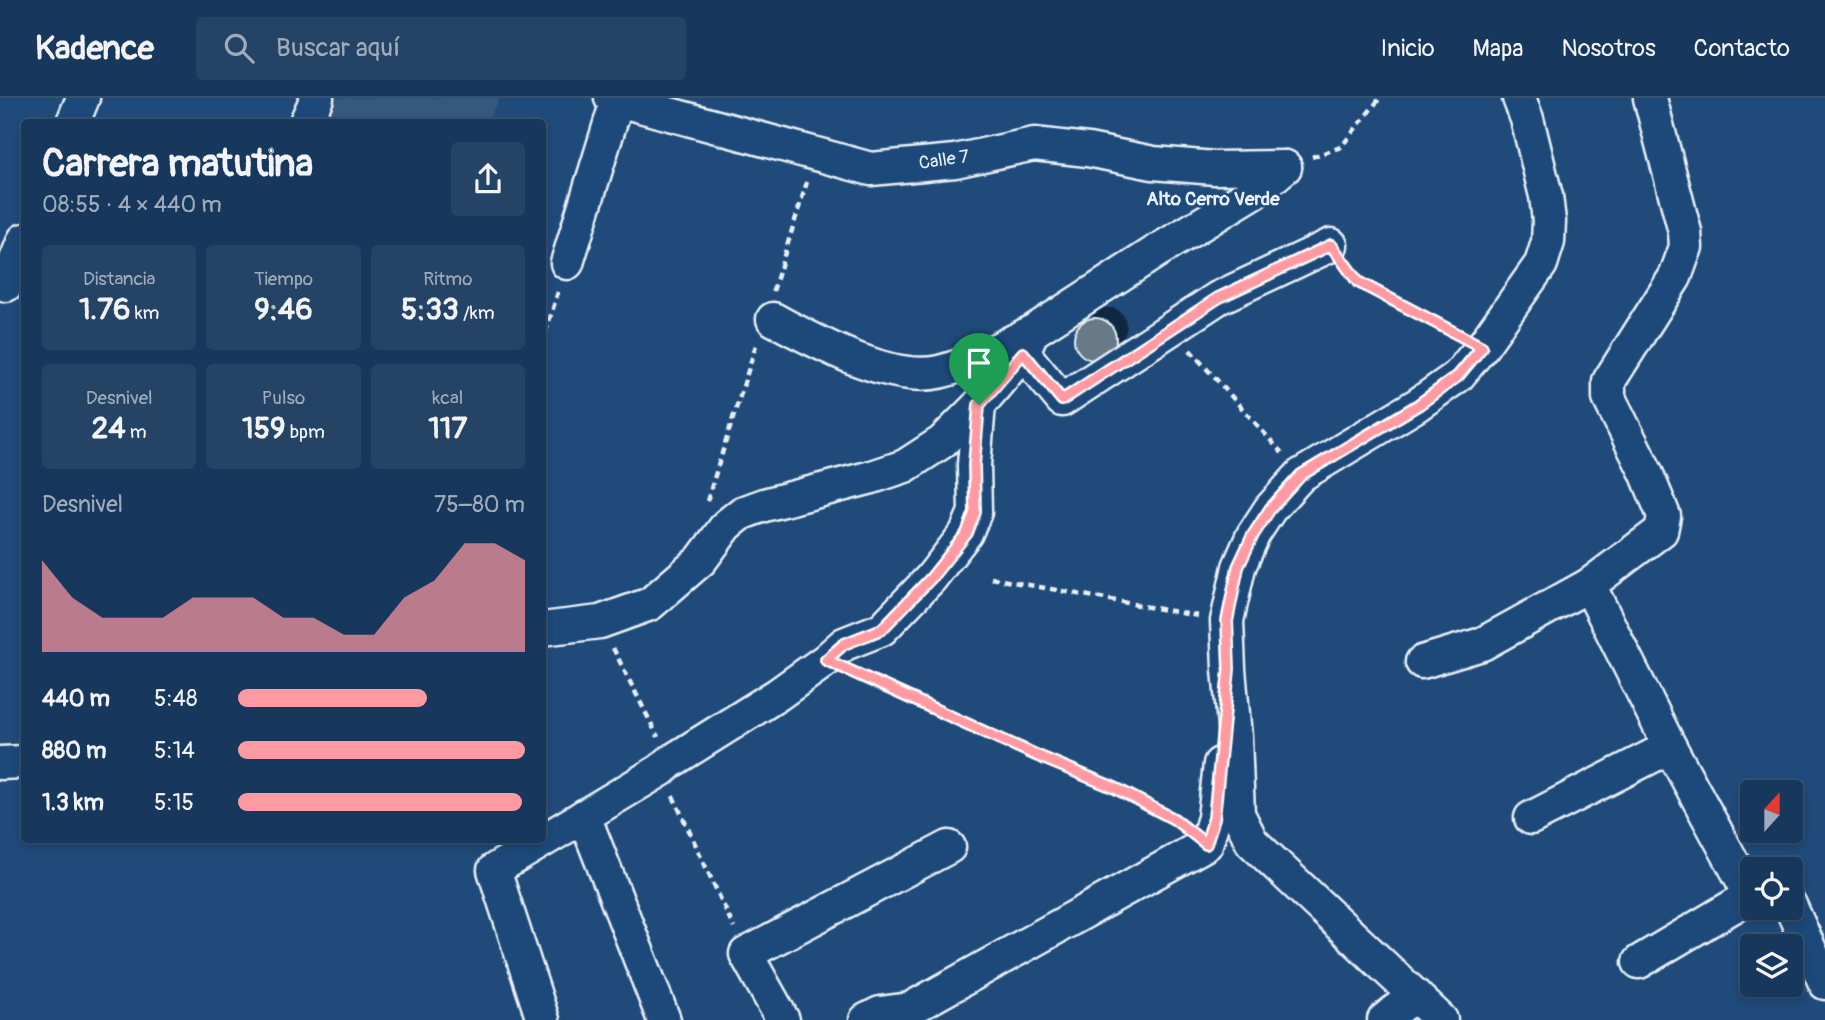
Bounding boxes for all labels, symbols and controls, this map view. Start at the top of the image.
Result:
search box [196,17,686,80]
text: Kadence [35,28,154,69]
icon: search [220,29,258,67]
text: Buscar aquí [276,32,400,64]
text: Inicio [1381,34,1435,63]
text: Mapa [1473,34,1524,63]
text: Nosotros [1562,34,1656,63]
text: Contacto [1694,34,1790,63]
text: Carrera matutina [42,140,313,188]
button: share [451,142,525,216]
street label: Calle 7 [917,145,971,175]
district label: Alto Cerro Verde [1146,187,1280,211]
text: 08:55 · 4 × 440 m [42,190,222,219]
text: Distancia [83,267,155,291]
text: Tiempo [254,267,313,291]
text: Ritmo [423,267,472,291]
text: 1.76 [79,291,131,328]
text: 9:46 [254,291,313,328]
text: 5:33 [401,291,459,328]
text: km [131,301,159,325]
text: /km [459,301,495,325]
pin [949,333,1009,405]
icon: arrive [960,344,998,382]
text: Desnivel [86,386,153,410]
text: Pulso [262,386,305,410]
text: kcal [432,386,463,410]
text: 24 [92,410,126,447]
text: 159 [242,410,286,447]
text: 117 [428,410,467,447]
text: m [126,420,147,444]
text: bpm [286,420,325,444]
text: Desnivel [42,490,123,519]
text: 75–80 m [434,490,525,519]
text: 440 m [42,684,110,713]
text: 5:48 [154,684,198,713]
text: 880 m [42,736,106,765]
text: 5:14 [154,736,195,765]
north arrow [1740,780,1802,844]
map controls [1740,780,1803,997]
text: 1.3 km [42,788,104,817]
text: 5:15 [154,788,194,817]
button: locate [1740,857,1803,920]
button: layers [1740,934,1803,997]

